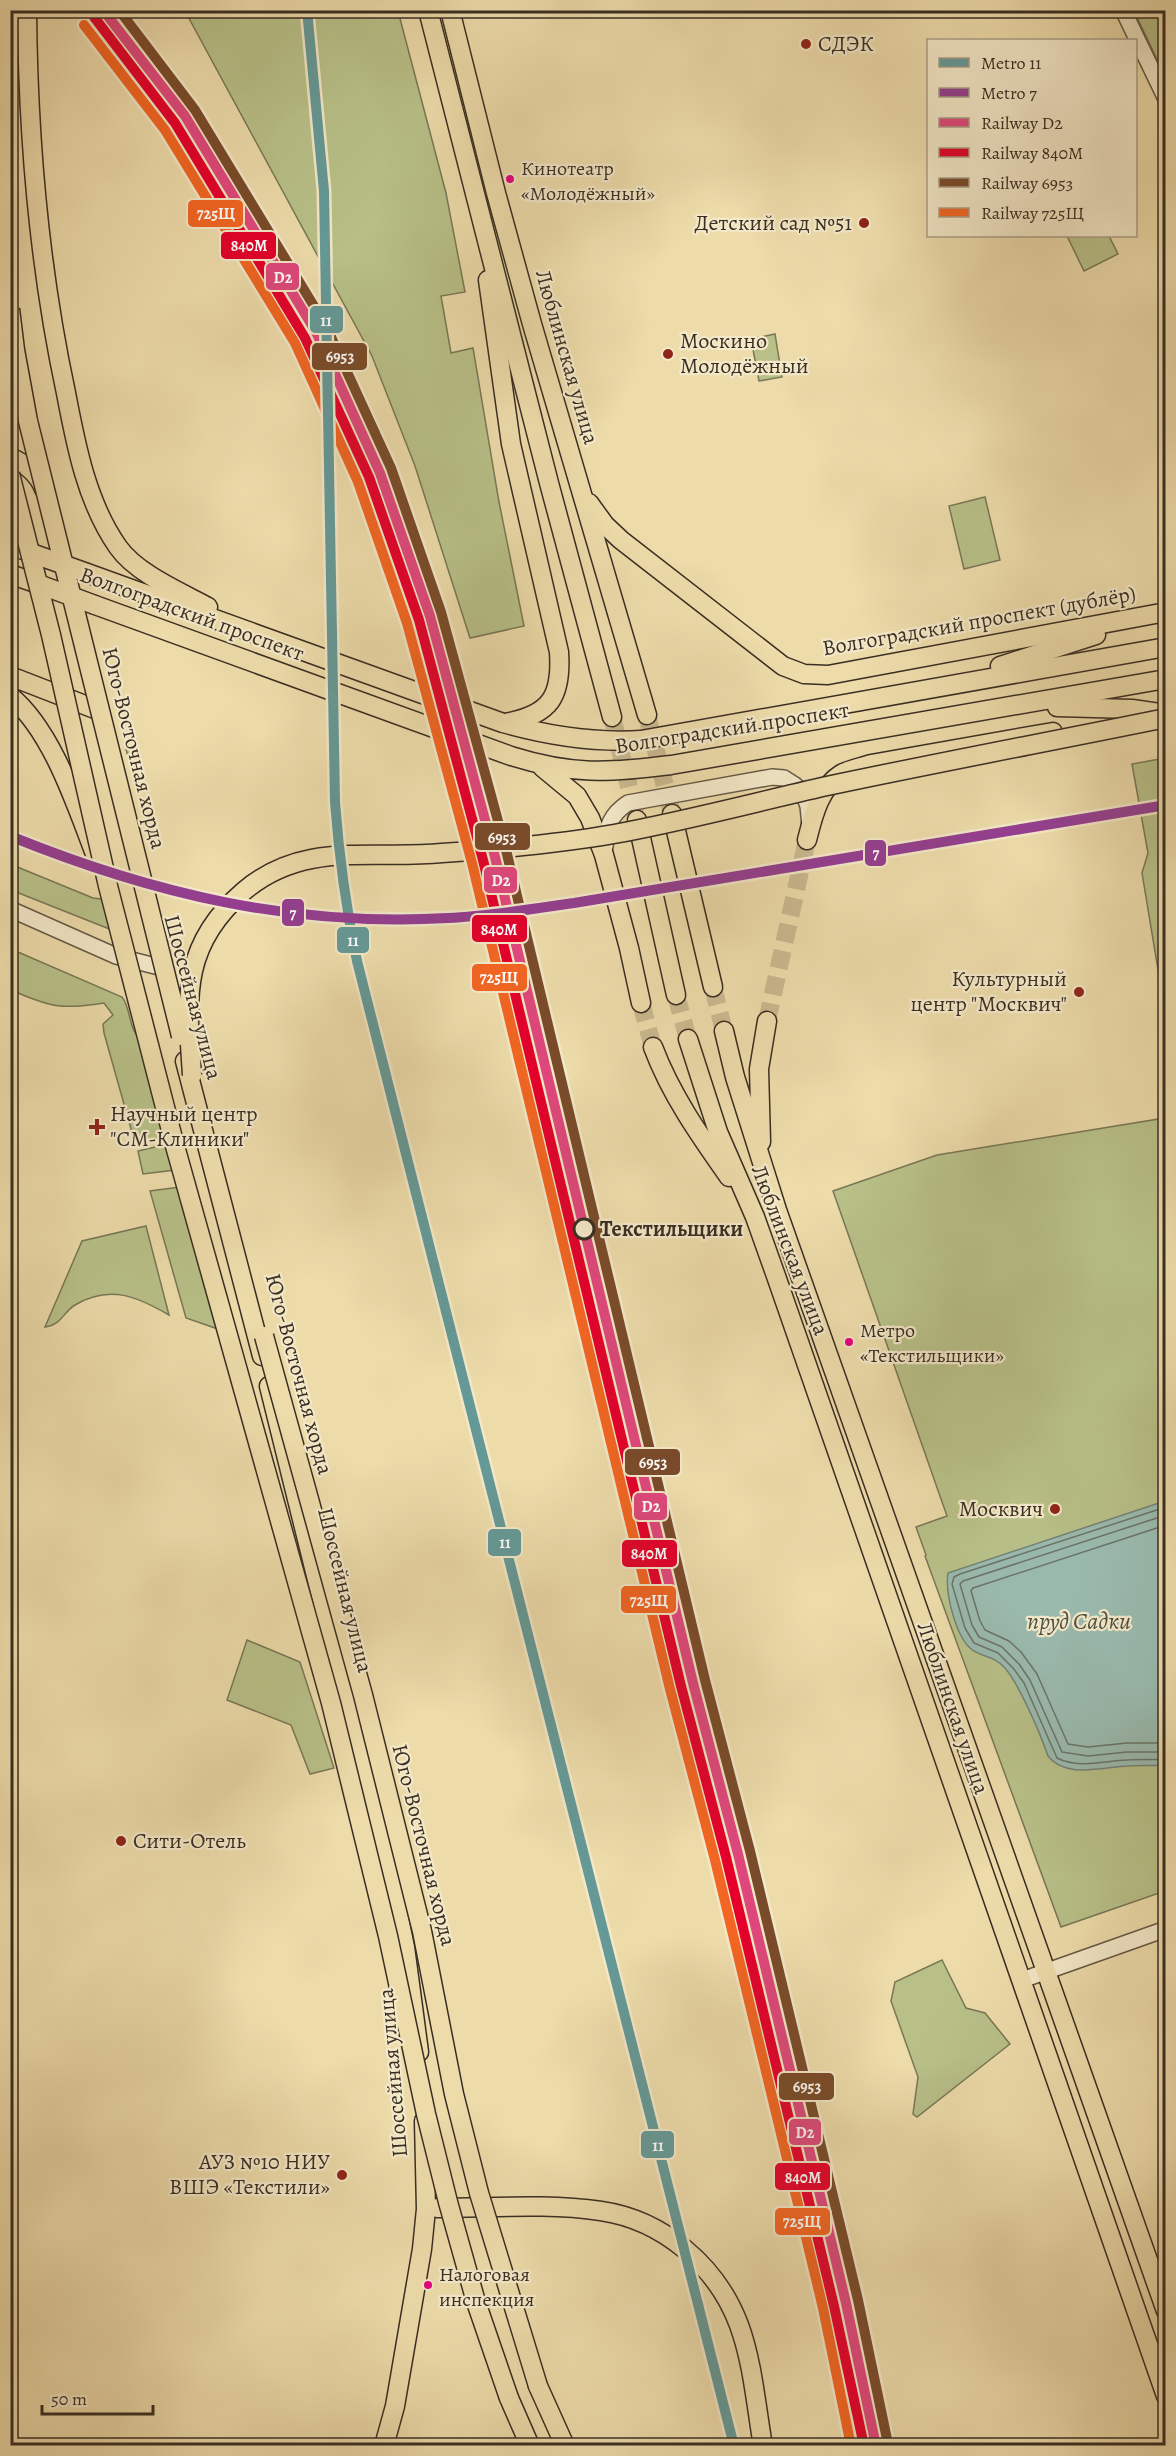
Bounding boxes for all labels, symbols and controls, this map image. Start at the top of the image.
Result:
place label: СДЭК [818,29,873,59]
marker: СДЭК [799,37,813,51]
legend [927,39,1137,237]
text: Metro 11 [981,51,1041,75]
text: Metro 7 [981,81,1037,105]
text: Railway D2 [981,111,1063,135]
text: Railway 840М [981,141,1083,165]
place label: Кинотеатр «Молодёжный» [521,155,656,207]
text: Railway 6953 [981,171,1073,195]
marker: Кинотеатр «Молодёжный» [504,173,516,185]
line badge: 725Щ [187,199,244,228]
text: Railway 725Щ [981,201,1084,225]
text: 725Щ [197,203,235,225]
place label: Детский сад №51 [695,208,852,238]
marker: Детский сад №51 [857,216,871,230]
line badge: 840М [220,231,277,260]
text: 840М [231,235,268,257]
line badge: D2 [265,262,300,291]
street label: Люблинская улица [528,266,606,449]
text: D2 [274,267,293,289]
line badge: 11 [309,305,344,334]
text: 11 [320,310,332,332]
place label: Москино Молодёжный [680,326,809,381]
line badge: 6953 [311,342,368,371]
text: 6953 [326,346,354,368]
marker: Москино Молодёжный [661,347,675,361]
street label: Волгоградский проспект [76,559,308,669]
street label: Волгоградский проспект (дублёр) [820,579,1138,663]
street label: Юго-Восточная хорда [94,644,174,853]
street label: Волгоградский проспект [613,695,851,761]
line badge: 6953 [474,822,531,851]
text: 6953 [488,827,516,849]
line badge: 7 [864,839,887,867]
text: 7 [873,843,880,865]
line badge: D2 [483,866,518,894]
text: D2 [492,870,511,892]
line badge: 7 [281,898,305,927]
text: 7 [290,903,297,925]
street label: Шоссейная улица [157,911,230,1084]
line badge: 840М [471,914,528,943]
text: 840М [481,919,518,941]
line badge: 11 [336,926,370,954]
text: 11 [347,930,359,952]
line badge: 725Щ [471,963,528,992]
place label: Культурный центр "Москвич" [911,964,1067,1019]
text: 725Щ [480,967,518,989]
marker: Культурный центр "Москвич" [1072,985,1086,999]
place label: Научный центр "СМ-Клиники" [110,1099,258,1154]
marker: Научный центр "СМ-Клиники" [88,1118,106,1136]
street label: Люблинская улица [744,1161,837,1340]
place label: Текстильщики [600,1214,743,1244]
marker: Текстильщики [573,1218,595,1240]
street label: Юго-Восточная хорда [258,1270,340,1479]
place label: Метро «Текстильщики» [860,1317,1005,1369]
marker: Метро «Текстильщики» [843,1336,855,1348]
line badge: 6953 [624,1448,681,1476]
text: 6953 [639,1452,667,1474]
line badge: D2 [633,1492,668,1521]
place label: Москвич [959,1494,1043,1524]
text: D2 [642,1496,661,1518]
marker: Москвич [1048,1502,1062,1516]
street label: Шоссейная улица [310,1504,380,1677]
line badge: 11 [487,1528,522,1557]
text: 11 [499,1532,511,1554]
line badge: 840М [621,1539,678,1568]
text: 840М [631,1543,668,1565]
line badge: 725Щ [620,1585,677,1614]
text: 725Щ [630,1590,668,1612]
water label: пруд Садки [1027,1605,1131,1637]
street label: Люблинская улица [909,1618,997,1799]
street label: Юго-Восточная хорда [384,1741,464,1950]
place label: Сити-Отель [133,1826,246,1856]
marker: Сити-Отель [114,1834,128,1848]
street label: Шоссейная улица [371,1986,415,2159]
line badge: 6953 [778,2072,835,2101]
text: 6953 [793,2076,821,2098]
line badge: D2 [788,2118,822,2146]
text: D2 [796,2122,815,2144]
line badge: 11 [640,2130,675,2159]
text: 11 [652,2135,664,2157]
place label: АУЗ №10 НИУ ВШЭ «Текстили» [169,2147,330,2202]
line badge: 840М [774,2162,831,2191]
text: 840М [785,2167,822,2189]
marker: АУЗ №10 НИУ ВШЭ «Текстили» [335,2168,349,2182]
line badge: 725Щ [774,2207,831,2236]
text: 725Щ [783,2211,821,2233]
place label: Налоговая инспекция [439,2261,534,2313]
marker: Налоговая инспекция [422,2279,434,2291]
scale bar [42,2378,153,2416]
text: 50 m [51,2387,87,2411]

